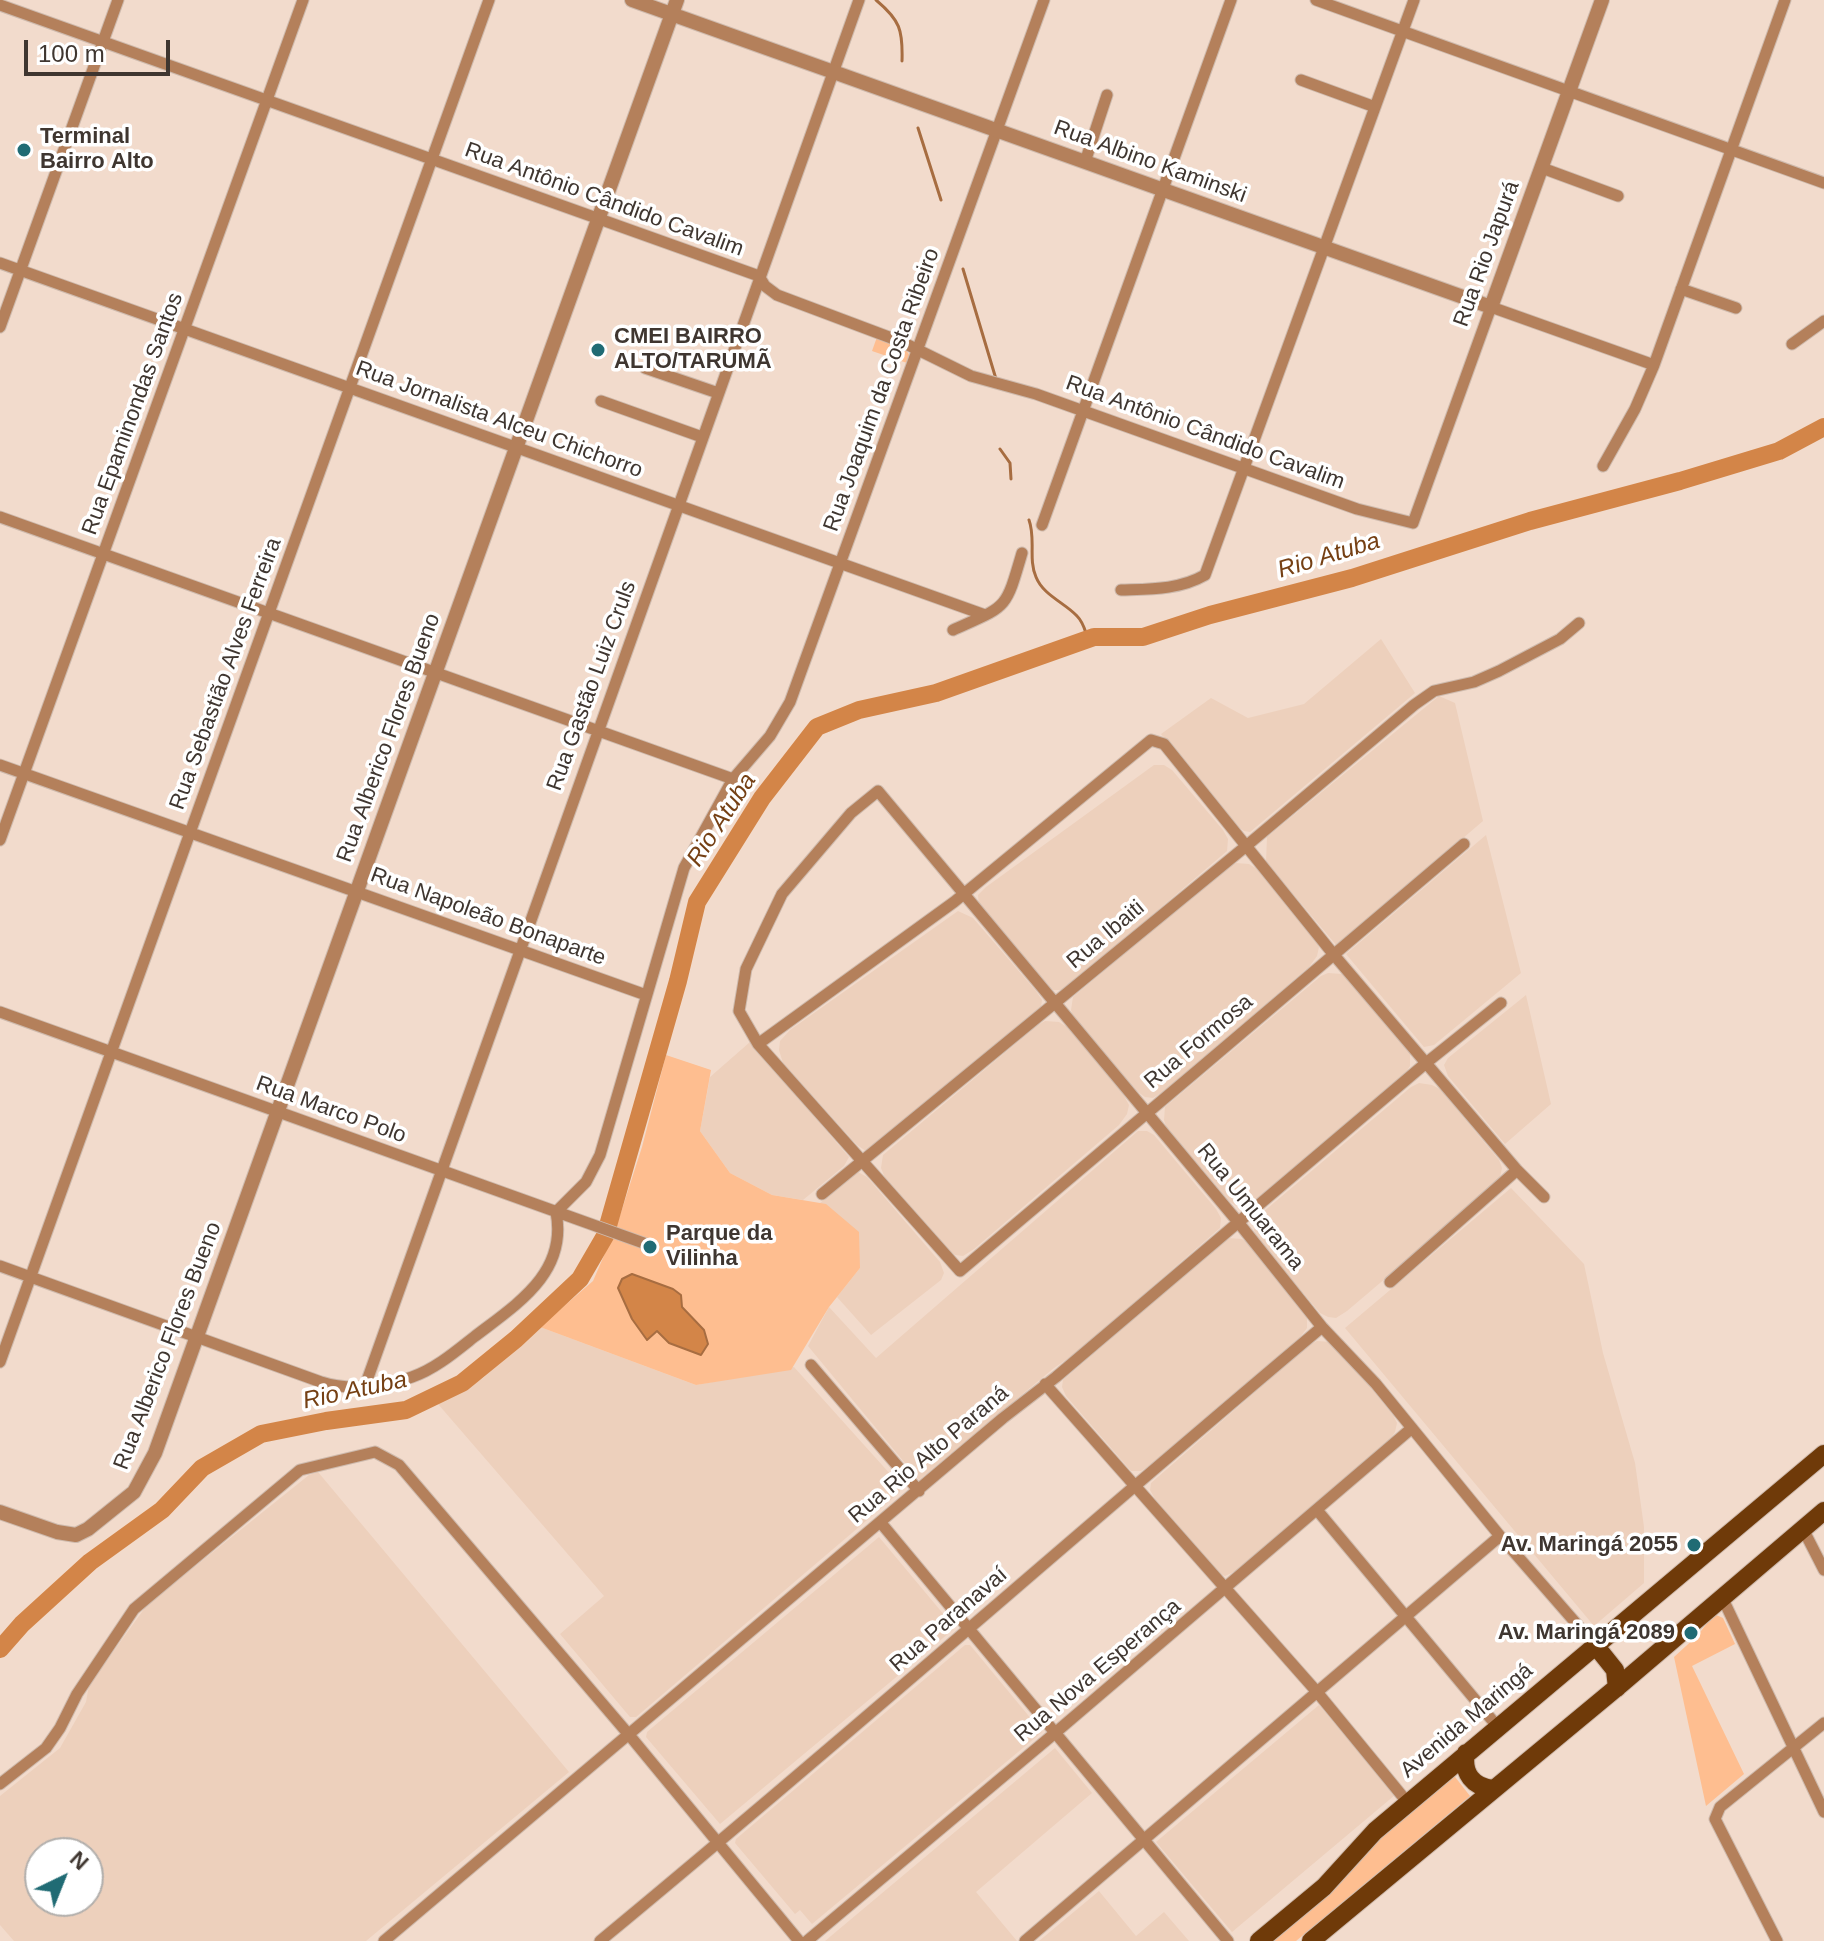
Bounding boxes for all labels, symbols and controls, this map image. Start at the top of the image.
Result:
scale bar [28,24,174,74]
text: 100 m [38,40,105,67]
street label: Rua Albino Kaminski [1050,115,1250,209]
place label: Terminal Bairro Alto [40,124,154,176]
street label: Rua Antônio Cândido Cavalim [461,137,747,263]
marker: Terminal Bairro Alto [15,141,33,159]
street label: Rua Rio Japurá [1448,178,1526,330]
street label: Rua Joaquim da Costa Ribeiro [818,245,946,535]
street label: Rua Epaminondas Santos [77,289,189,539]
place label: CMEI BAIRRO ALTO/TARUMÃ [614,324,772,376]
marker: CMEI BAIRRO ALTO/TARUMÃ [589,341,607,359]
street label: Rua Jornalista Alceu Chichorro [352,356,646,484]
street label: Rua Antônio Cândido Cavalim [1062,370,1348,496]
water label: Rio Atuba [1274,527,1384,585]
street label: Rua Sebastião Alves Ferreira [164,534,288,814]
street label: Rua Gastão Luiz Cruls [542,577,642,795]
street label: Rua Alberico Flores Bueno [332,610,446,866]
water label: Rio Atuba [681,768,763,872]
street label: Rua Napoleão Bonaparte [367,862,609,972]
street label: Rua Ibaiti [1062,895,1150,975]
street label: Rua Formosa [1139,989,1259,1095]
street label: Rua Marco Polo [252,1071,410,1149]
street label: Rua Umuarama [1191,1138,1309,1276]
street label: Rua Alberico Flores Bueno [109,1219,227,1473]
place label: Parque da Vilinha [666,1221,772,1272]
marker: Parque da Vilinha [641,1238,659,1256]
water label: Rio Atuba [300,1366,410,1416]
street label: Rua Rio Alto Paraná [844,1380,1014,1530]
place label: Av. Maringá 2055 [1501,1532,1678,1558]
marker: Av. Maringá 2055 [1685,1536,1703,1554]
street label: Rua Paranavaí [885,1562,1013,1678]
street label: Rua Nova Esperança [1009,1594,1187,1748]
place label: Av. Maringá 2089 [1498,1620,1675,1646]
marker: Av. Maringá 2089 [1682,1624,1700,1642]
street label: Avenida Maringá [1395,1658,1539,1784]
north arrow [24,1837,104,1917]
text: N [65,1846,94,1875]

